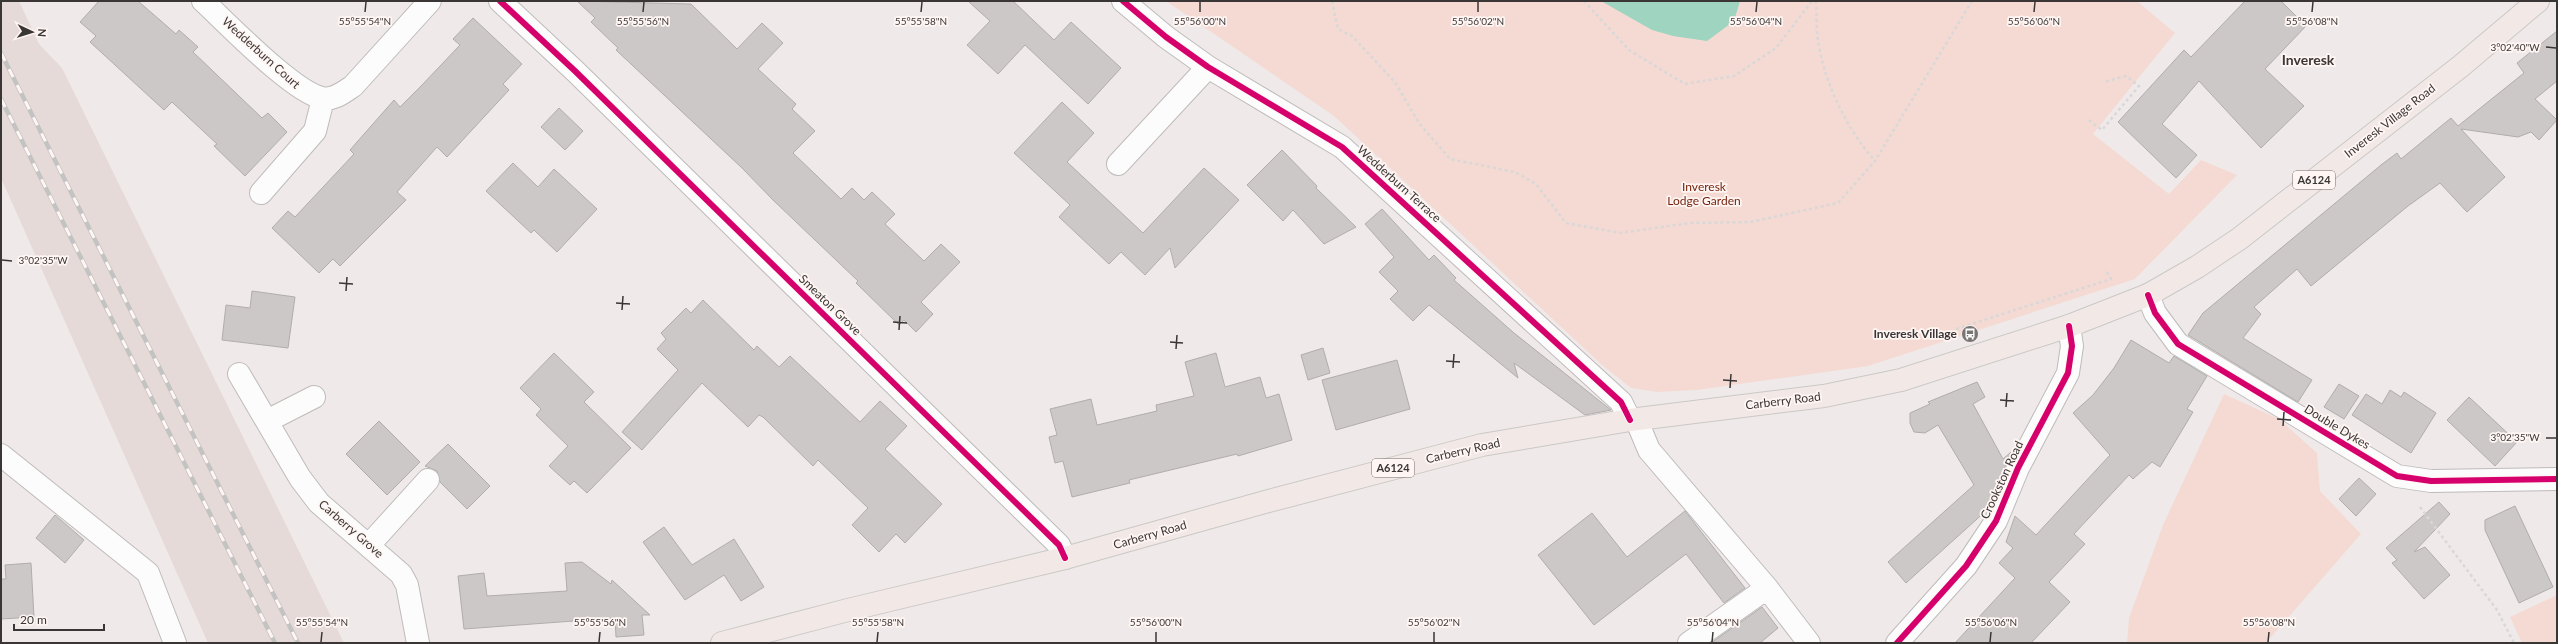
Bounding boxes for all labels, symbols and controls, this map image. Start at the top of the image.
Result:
north arrow [12,12,52,52]
street label: Wedderburn Court [219,14,304,92]
text: 55°55'54"N [339,15,391,27]
text: 55°55'56"N [617,15,669,27]
text: 55°55'58"N [895,15,947,27]
text: 55°56'00"N [1174,15,1226,27]
text: 55°56'02"N [1452,15,1504,27]
text: 55°56'04"N [1730,15,1782,27]
text: 55°56'06"N [2008,15,2060,27]
text: 55°56'08"N [2286,15,2338,27]
text: N [36,28,49,37]
text: 3°02'40"W [2490,41,2540,53]
district label: Inveresk [2282,51,2335,68]
street label: Inveresk Village Road [2341,80,2438,161]
street label: Wedderburn Terrace [1354,142,1444,225]
road number: A6124 [2293,171,2335,189]
park label: Inveresk Lodge Garden [1667,179,1741,208]
text: 3°02'35"W [18,254,68,266]
street label: Smeaton Grove [796,271,865,338]
bus stop icon: Inveresk Village [1960,324,1980,344]
place label: Inveresk Village [1873,326,1958,341]
street label: Carberry Road [1744,388,1821,413]
street label: Double Dykes [2302,401,2373,452]
text: 3°02'35"W [2490,431,2540,443]
street label: Carberry Road [1424,435,1501,466]
street label: Crookston Road [1977,438,2026,521]
road number: A6124 [1372,459,1414,477]
street label: Carberry Grove [316,496,387,561]
street label: Carberry Road [1111,517,1188,552]
scale bar [14,606,104,632]
text: 20 m [20,612,47,627]
text: 55°55'54"N [296,616,348,628]
text: 55°55'56"N [574,616,626,628]
text: 55°55'58"N [852,616,904,628]
text: 55°56'00"N [1130,616,1182,628]
text: 55°56'02"N [1408,616,1460,628]
text: 55°56'04"N [1687,616,1739,628]
text: 55°56'06"N [1965,616,2017,628]
text: 55°56'08"N [2243,616,2295,628]

